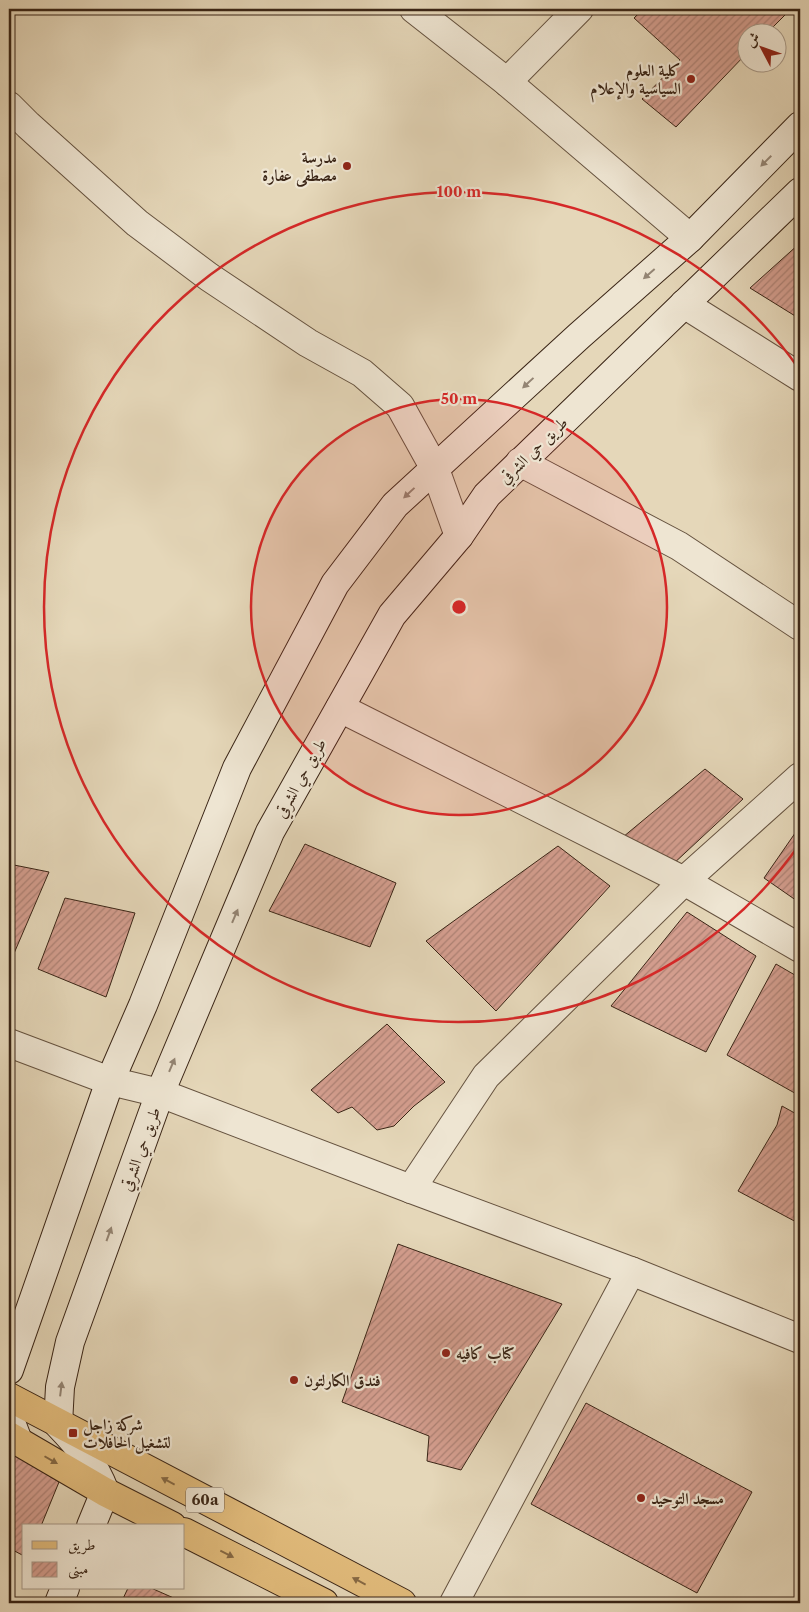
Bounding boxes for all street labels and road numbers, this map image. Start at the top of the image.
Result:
street label: طريق حي الشرقي [494,412,574,490]
street label: طريق حي الشرقي [270,735,333,823]
street label: طريق حي الشرقي [116,1104,167,1195]
road number: 60a [186,1488,224,1512]

